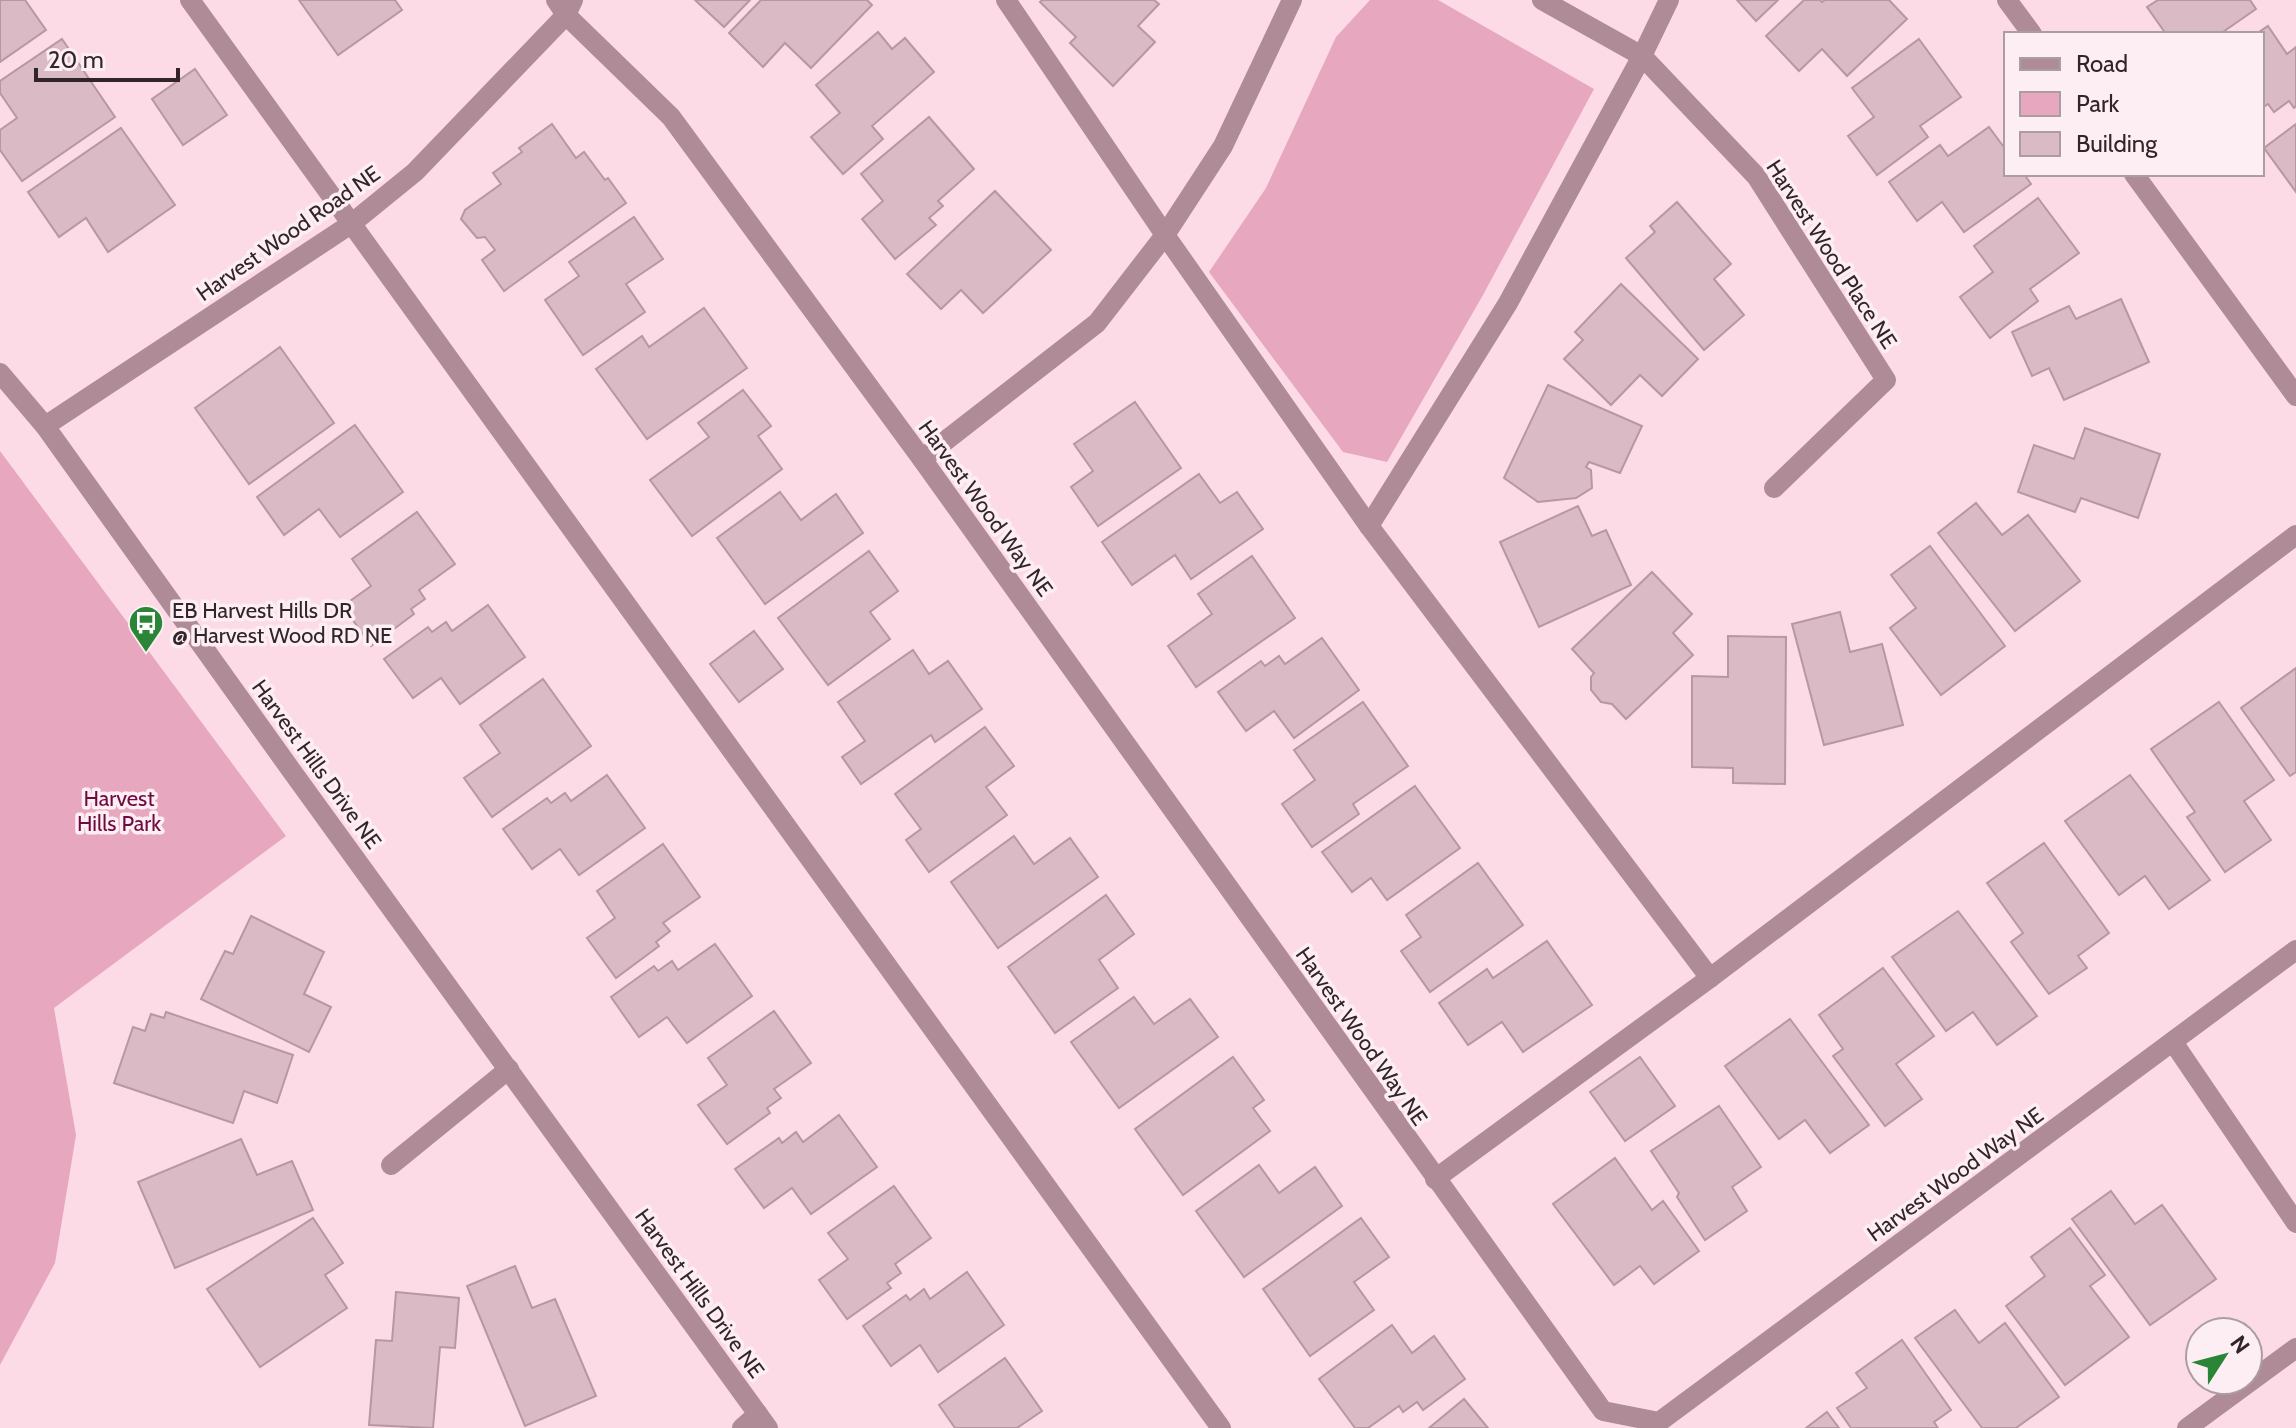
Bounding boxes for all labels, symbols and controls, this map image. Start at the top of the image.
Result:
scale bar [36,32,178,82]
legend [2004,32,2264,176]
text: 20 m [48,45,104,74]
text: Road [2076,49,2128,78]
text: Park [2076,89,2119,118]
text: Building [2076,129,2158,158]
street label: Harvest Wood Place NE [1760,155,1903,354]
street label: Harvest Wood Road NE [191,160,385,307]
street label: Harvest Wood Way NE [913,415,1059,602]
place label: EB Harvest Hills DR @ Harvest Wood RD NE [172,597,392,649]
bus stop icon: EB Harvest Hills DR @ Harvest Wood RD NE [127,604,165,654]
street label: Harvest Hills Drive NE [246,674,387,854]
park label: Harvest Hills Park [77,785,161,837]
street label: Harvest Wood Way NE [1290,942,1433,1131]
street label: Harvest Wood Way NE [1862,1101,2049,1247]
street label: Harvest Hills Drive NE [629,1203,770,1383]
north arrow [2184,1316,2264,1396]
text: N [2224,1330,2255,1359]

